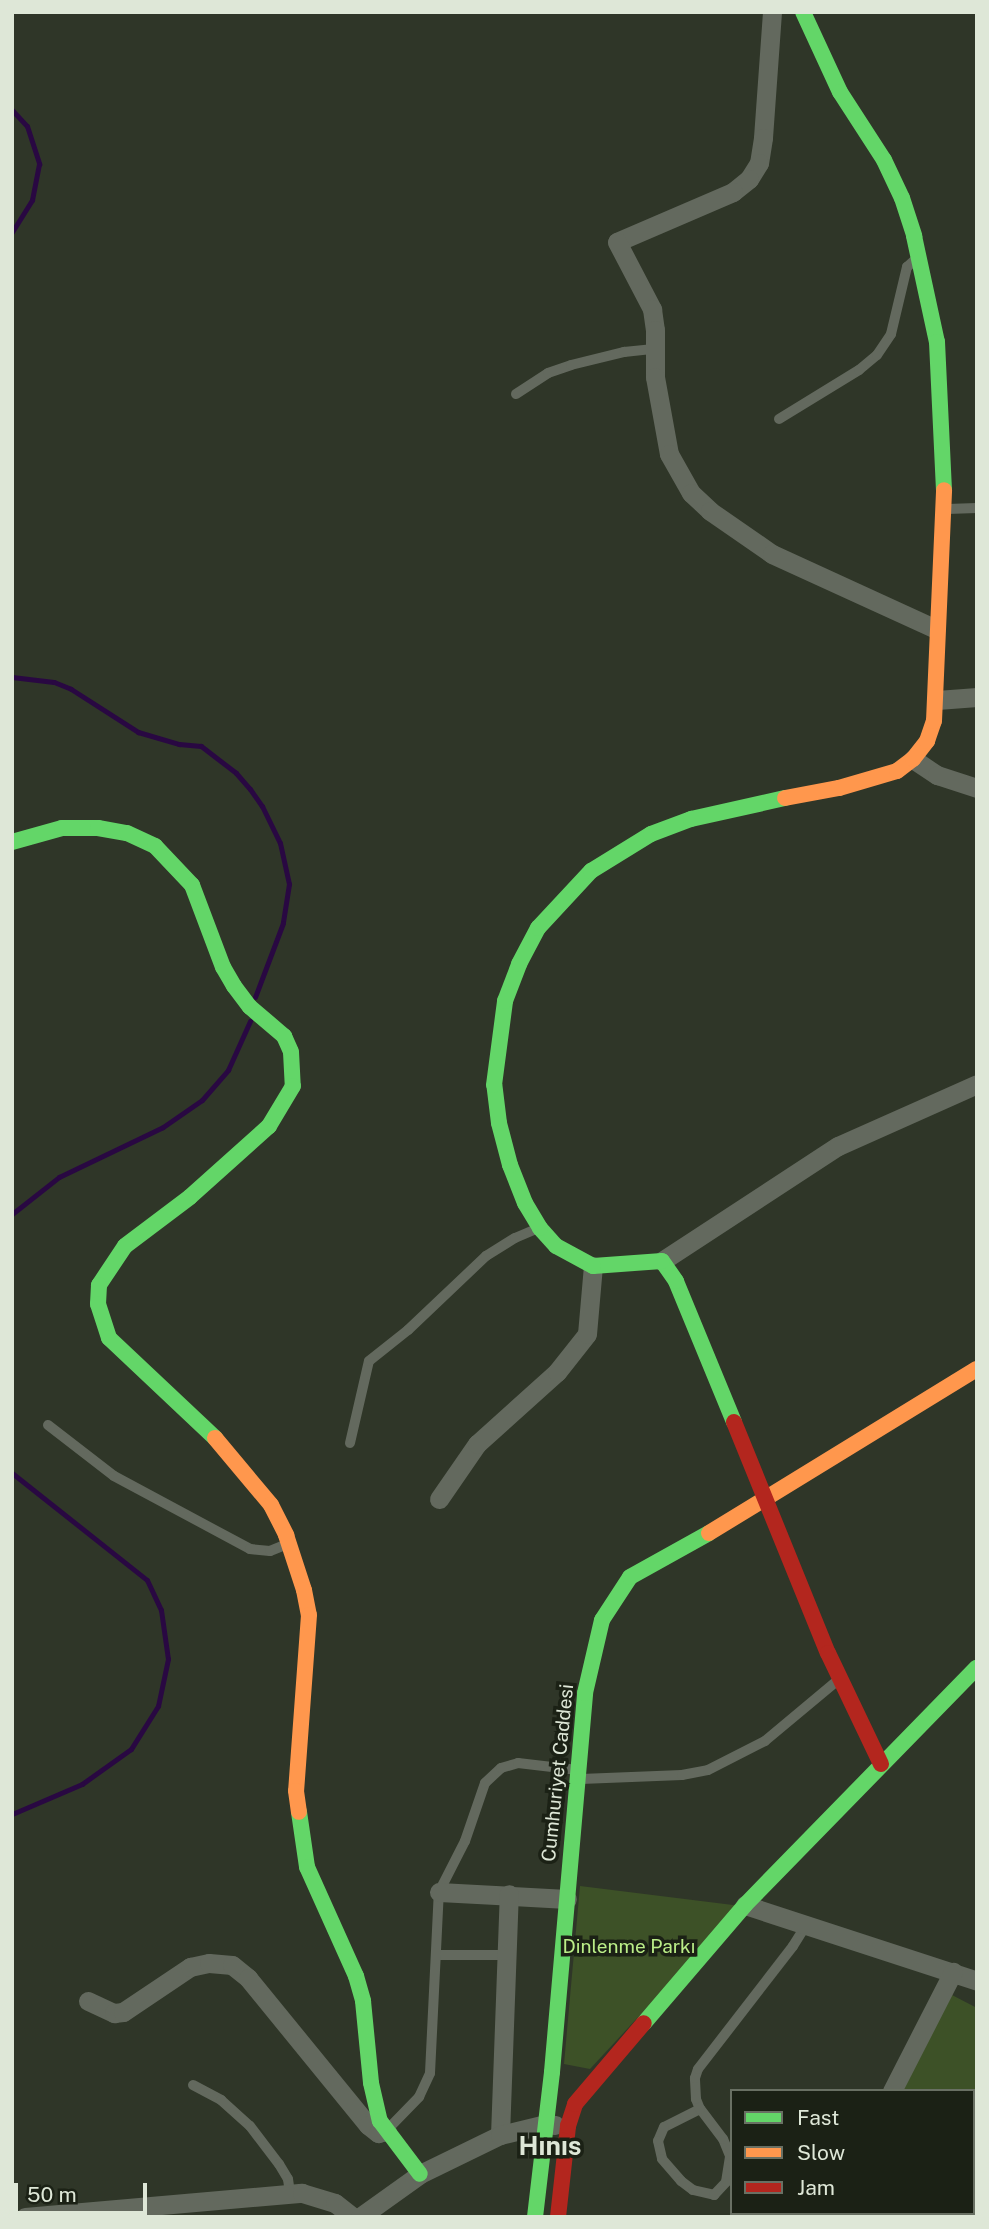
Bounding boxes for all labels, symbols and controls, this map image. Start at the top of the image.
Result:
street label: Cumhuriyet Caddesi [537,1683,579,1863]
park label: Dinlenme Parkı [563,1936,695,1958]
legend [730,2089,975,2215]
text: Fast [797,2105,839,2130]
district label: Hınıs [519,2130,581,2162]
text: Slow [797,2140,845,2165]
scale bar [18,2170,150,2214]
text: Jam [797,2175,835,2200]
text: 50 m [27,2182,77,2207]

